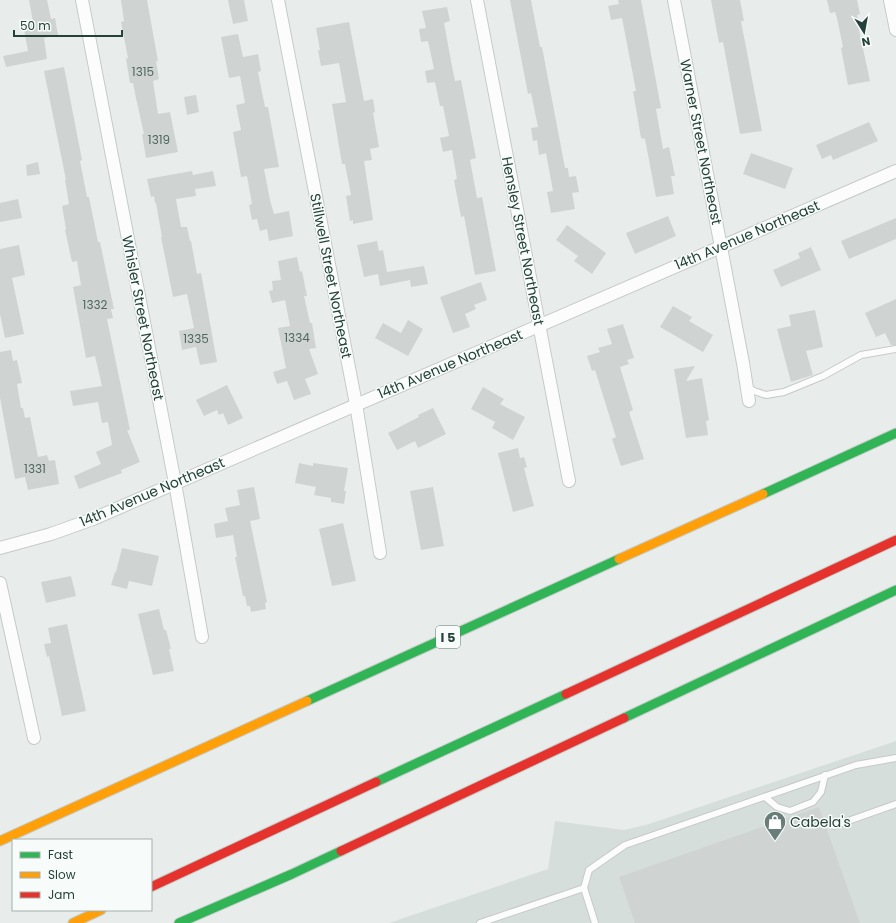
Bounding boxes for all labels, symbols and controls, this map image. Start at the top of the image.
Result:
scale bar [14,12,122,38]
north arrow [844,12,884,52]
text: 50 m [20,17,51,34]
text: N [860,33,871,50]
street label: Warner Street Northeast [675,57,727,227]
house number: 1315 [132,63,154,80]
house number: 1319 [148,131,170,148]
street label: Hensley Street Northeast [497,155,549,327]
street label: Stillwell Street Northeast [305,192,357,360]
street label: 14th Avenue Northeast [671,195,823,275]
street label: Whisler Street Northeast [117,234,169,402]
house number: 1332 [83,296,108,313]
street label: 14th Avenue Northeast [374,324,526,404]
house number: 1334 [284,329,310,346]
house number: 1335 [183,330,209,347]
street label: 14th Avenue Northeast [76,452,228,532]
house number: 1331 [24,460,46,477]
road number: I 5 [436,626,460,648]
shop icon: Cabela's [762,809,788,842]
place label: Cabela's [790,812,851,832]
legend [12,839,152,911]
text: Fast [48,846,73,863]
text: Slow [48,866,76,883]
text: Jam [48,886,75,903]

